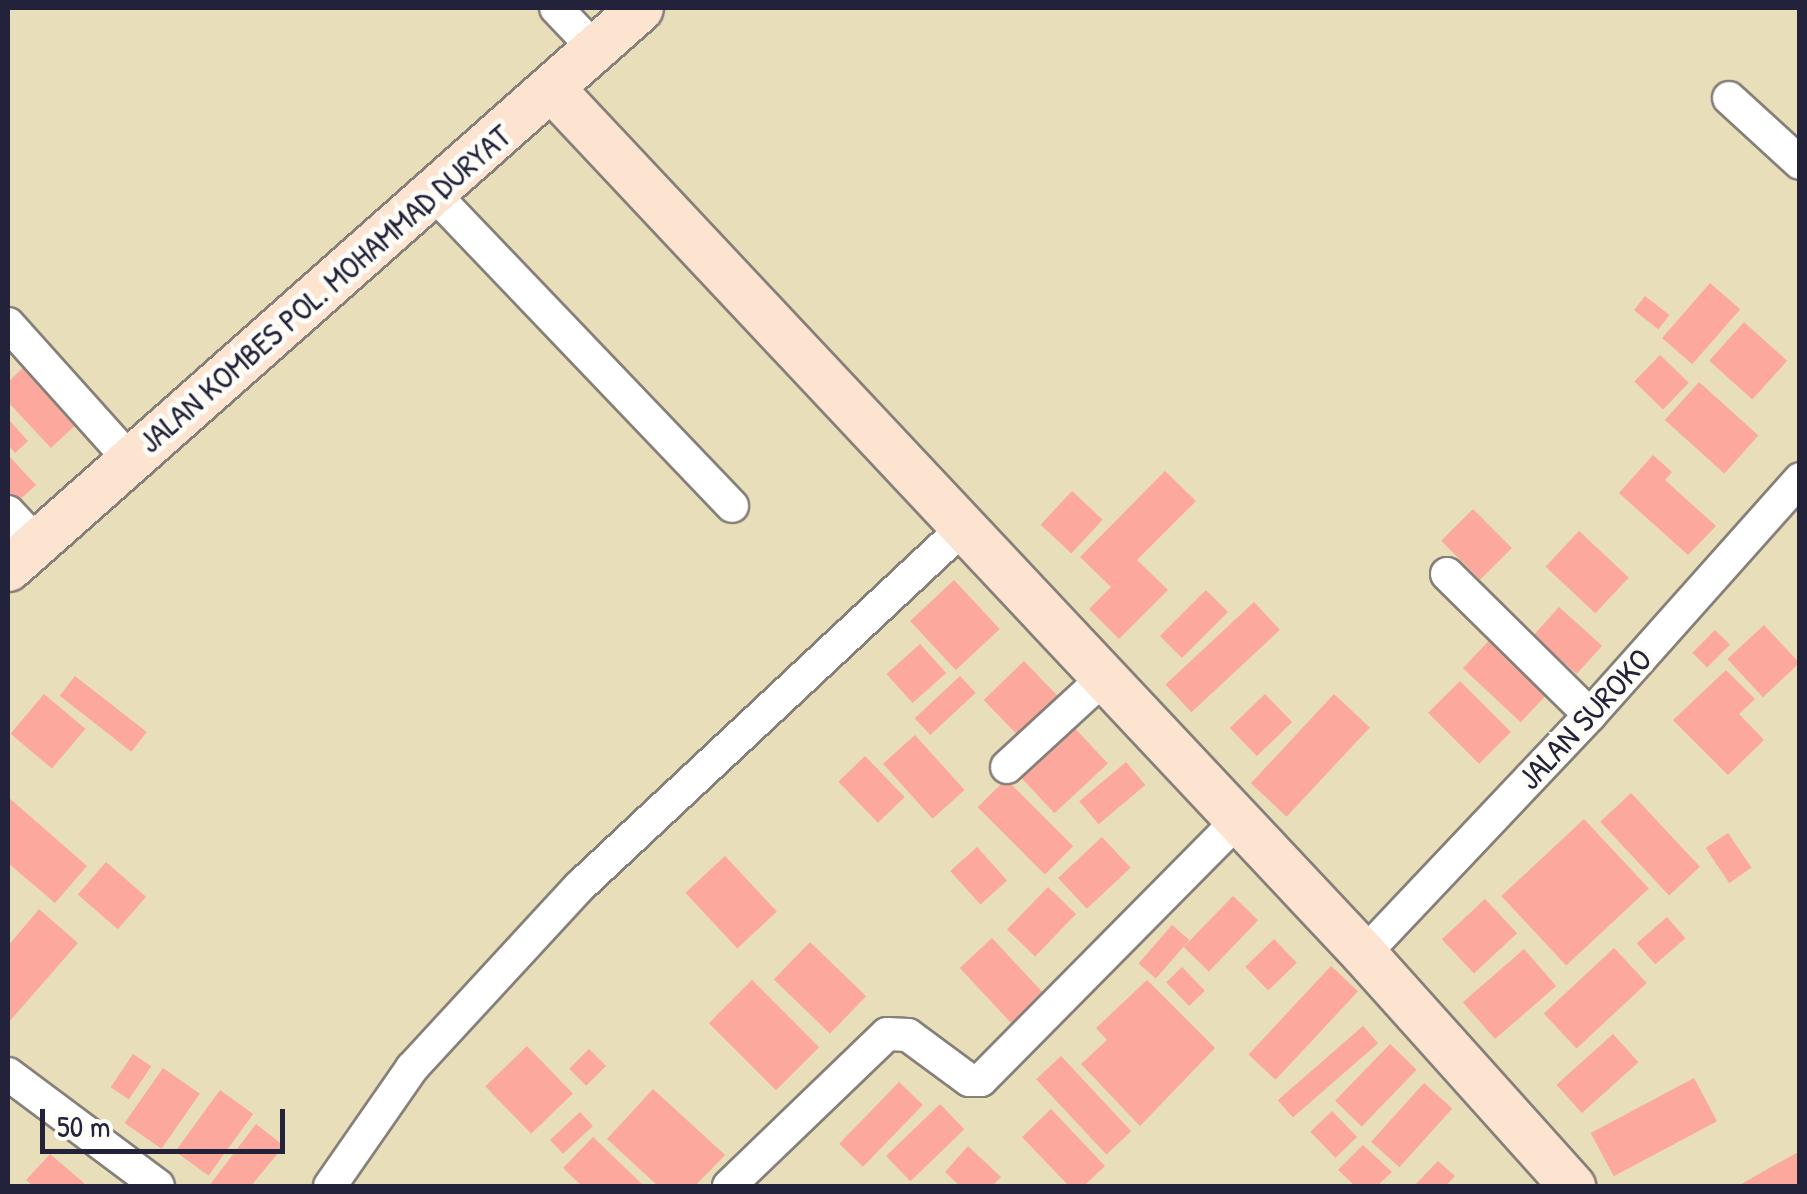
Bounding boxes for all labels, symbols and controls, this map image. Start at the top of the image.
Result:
street label: JALAN KOMBES POL. MOHAMMAD DURYAT [131,117,519,461]
street label: JALAN SUROKO [1510,641,1660,797]
scale bar [45,1089,290,1151]
text: 50 m [57,1106,110,1146]

